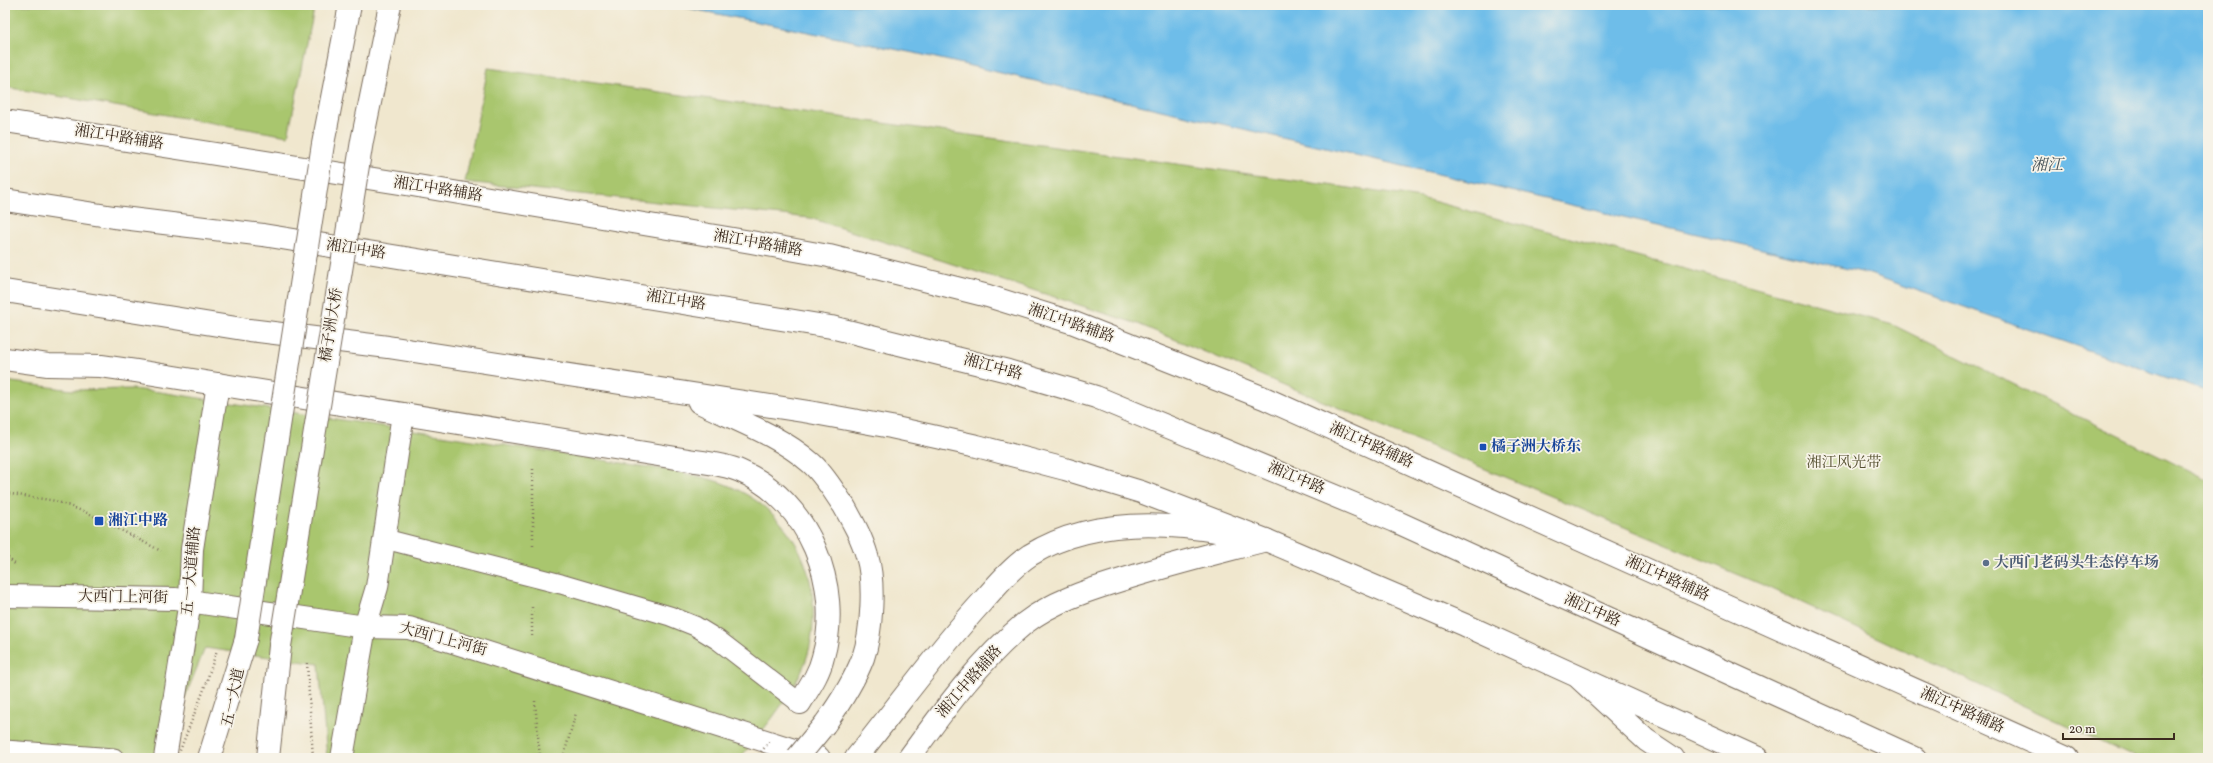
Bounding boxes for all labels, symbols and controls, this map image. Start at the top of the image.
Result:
street label: 湘江中路辅路 [73,121,165,155]
water label: 湘江 [2031,155,2065,177]
street label: 湘江中路辅路 [392,173,484,207]
street label: 湘江中路辅路 [712,226,804,262]
street label: 湘江中路 [325,235,387,265]
street label: 橘子洲大桥 [316,286,348,364]
street label: 湘江中路 [645,286,707,316]
street label: 湘江中路辅路 [1025,299,1117,349]
street label: 湘江中路 [961,350,1025,386]
street label: 湘江中路辅路 [1326,418,1416,474]
place label: 橘子洲大桥东 [1491,437,1581,458]
marker: 橘子洲大桥东 [1478,442,1488,452]
park label: 湘江风光带 [1806,453,1882,474]
street label: 湘江中路 [1264,458,1328,500]
place label: 湘江中路 [108,511,168,532]
marker: 湘江中路 [93,515,105,527]
street label: 五一大道辅路 [178,525,206,617]
street label: 湘江中路辅路 [1622,551,1712,607]
place label: 大西门老码头生态停车场 [1994,553,2159,574]
marker: 大西门老码头生态停车场 [1981,558,1991,568]
street label: 大西门上河街 [78,587,168,609]
street label: 湘江中路 [1560,589,1624,633]
street label: 大西门上河街 [397,618,489,662]
street label: 湘江中路辅路 [933,641,1007,723]
street label: 五一大道 [217,666,251,730]
street label: 湘江中路辅路 [1917,683,2007,739]
scale bar [2063,715,2174,741]
text: 20 m [2069,722,2096,738]

